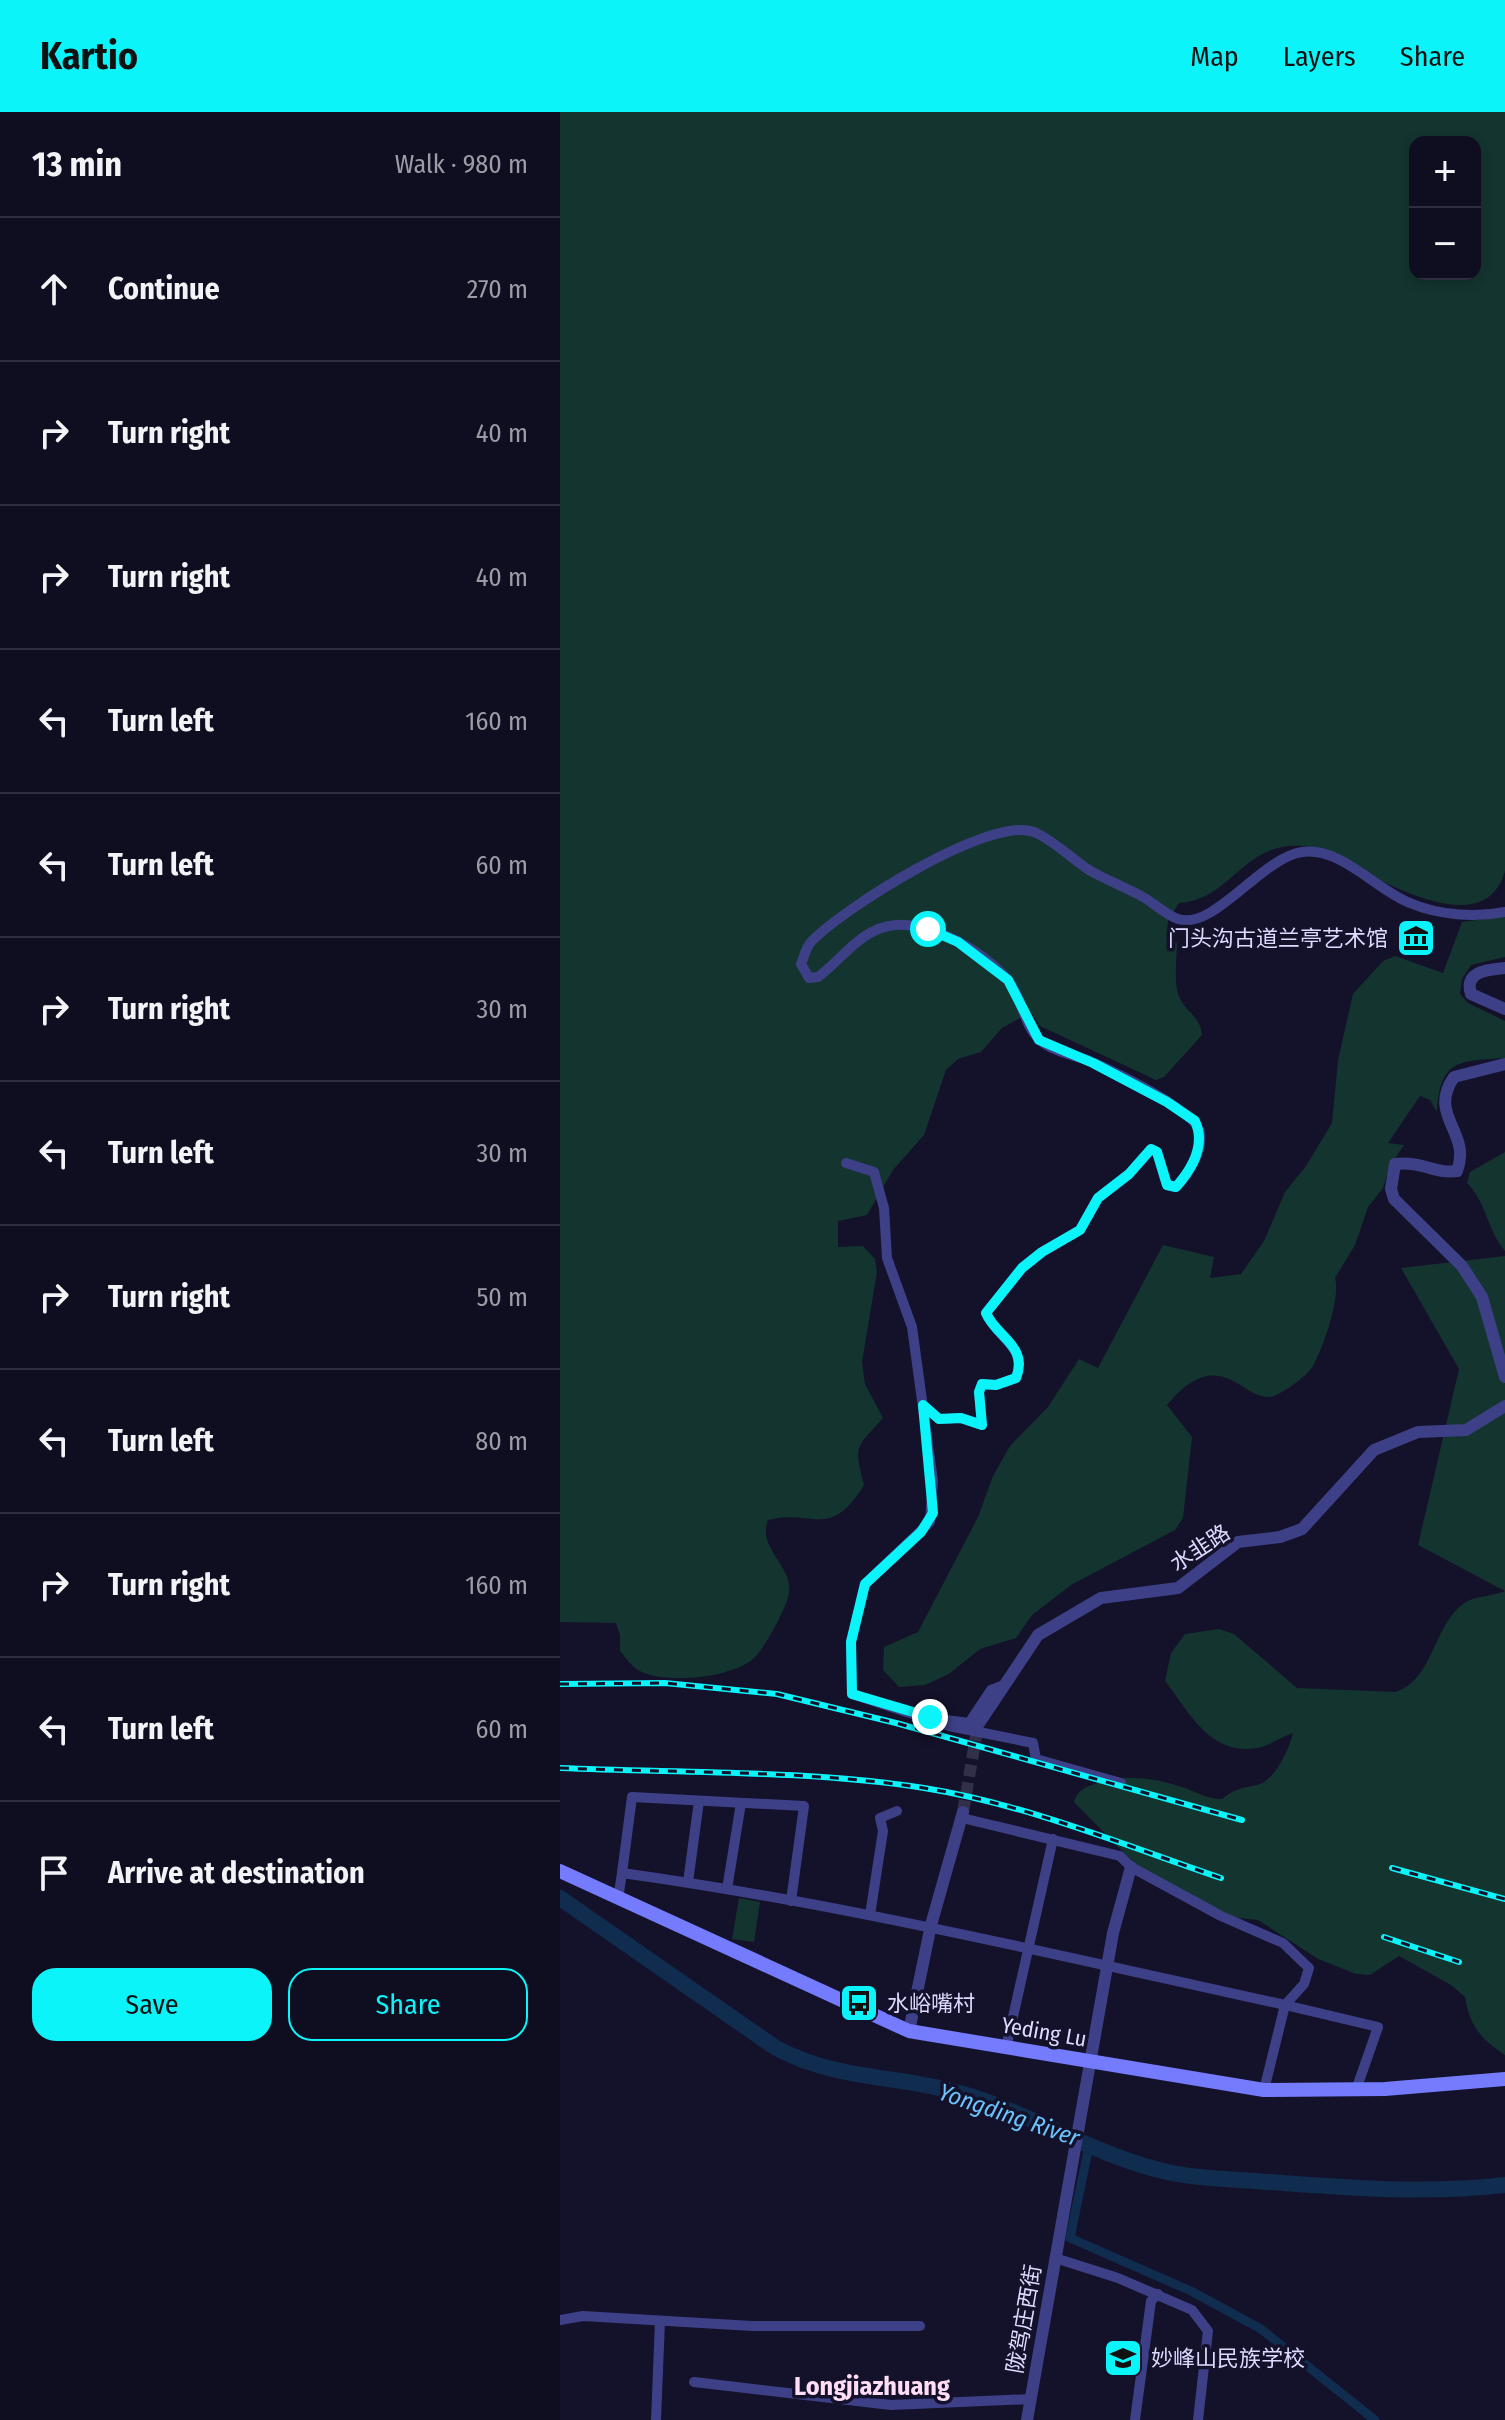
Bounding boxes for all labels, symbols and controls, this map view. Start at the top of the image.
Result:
text: Kartio [40,33,138,79]
text: Map [1190,40,1239,73]
text: Layers [1283,40,1356,73]
text: Share [1400,40,1465,73]
map controls [1409,136,1481,280]
button: + [1409,136,1481,208]
text: 13 min [32,144,122,185]
text: Walk · 980 m [395,149,528,180]
button: − [1409,208,1481,280]
icon: ahead [32,267,76,311]
text: Continue [108,271,220,307]
text: 270 m [467,274,528,305]
icon: right [32,411,76,455]
text: Turn right [108,415,230,451]
text: 40 m [476,418,528,449]
icon: right [32,555,76,599]
text: Turn right [108,559,230,595]
text: 40 m [476,562,528,593]
icon: left [32,699,76,743]
text: Turn left [108,703,214,739]
text: 160 m [465,706,528,737]
icon: left [32,843,76,887]
text: Turn left [108,847,214,883]
text: 60 m [475,850,528,881]
route start [910,911,946,947]
museum icon: 门头沟古道兰亭艺术馆 [1395,917,1437,959]
place label: 门头沟古道兰亭艺术馆 [1168,925,1388,952]
icon: right [32,987,76,1031]
text: Turn right [108,991,230,1027]
text: 30 m [477,994,528,1025]
icon: left [32,1131,76,1175]
text: Turn left [108,1135,214,1171]
text: 30 m [477,1138,528,1169]
icon: right [32,1275,76,1319]
text: Turn right [108,1279,230,1315]
text: 50 m [476,1282,528,1313]
icon: left [32,1419,76,1463]
text: Turn left [108,1423,214,1459]
text: 80 m [475,1426,528,1457]
street label: 水韭路 [1165,1519,1235,1577]
icon: right [32,1563,76,1607]
text: Turn right [108,1567,230,1603]
text: 160 m [465,1570,528,1601]
route end [912,1699,948,1735]
icon: left [32,1707,76,1751]
text: Turn left [108,1711,214,1747]
text: 60 m [475,1714,528,1745]
icon: arrive [32,1851,76,1895]
text: Arrive at destination [108,1855,365,1891]
button: Save [32,1968,272,2041]
button: Share [288,1968,528,2041]
bus stop icon: 水峪嘴村 [838,1982,880,2024]
place label: 水峪嘴村 [887,1990,975,2017]
street label: Yeding Lu [999,2011,1089,2053]
water label: Yongding River [935,2078,1084,2152]
street label: 陇驾庄西街 [1001,2262,1047,2376]
school or university icon: 妙峰山民族学校 [1102,2337,1144,2379]
place label: 妙峰山民族学校 [1151,2345,1305,2372]
district label: Longjiazhuang [794,2371,950,2402]

